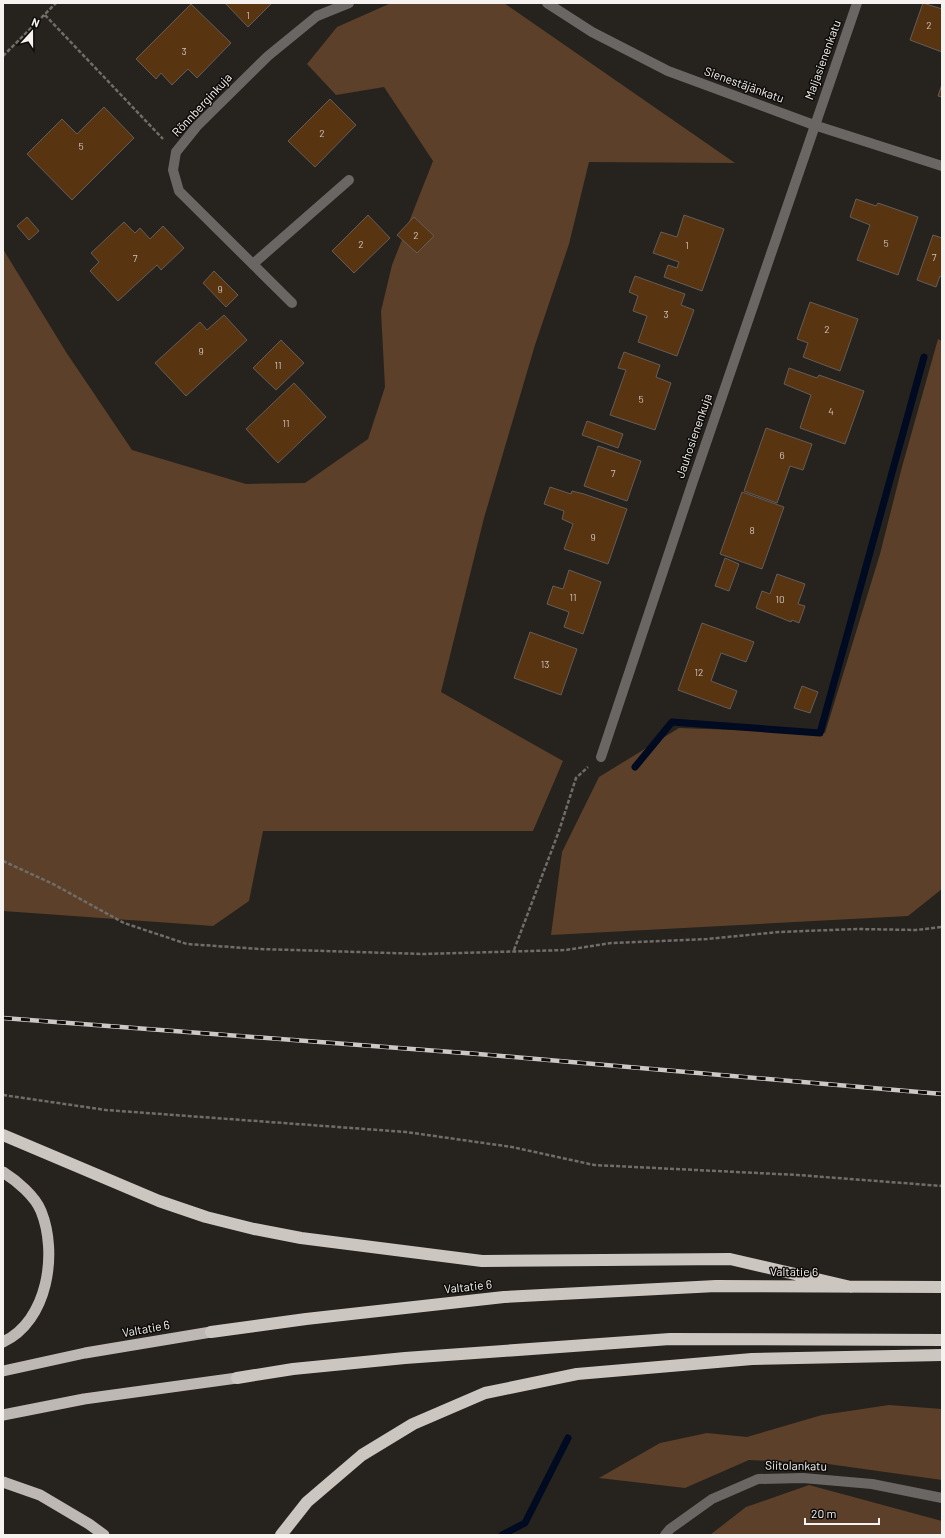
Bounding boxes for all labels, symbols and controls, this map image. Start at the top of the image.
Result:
house number: 1 [246,9,250,21]
north arrow [12,12,52,52]
text: N [30,15,42,30]
street label: Maljasienenkatu [801,18,843,101]
house number: 2 [926,19,932,31]
house number: 3 [181,45,187,57]
street label: Sienestäjänkatu [703,63,786,105]
street label: Rönnberginkuja [168,70,234,139]
house number: 2 [319,127,325,139]
house number: 5 [78,140,84,152]
house number: 2 [413,229,419,241]
house number: 5 [883,237,889,249]
house number: 2 [358,238,364,250]
house number: 1 [685,239,689,251]
house number: 7 [932,251,937,263]
house number: 7 [133,252,138,264]
house number: 9 [217,283,223,295]
house number: 3 [663,308,669,320]
house number: 2 [824,323,830,335]
house number: 9 [198,345,204,357]
house number: 11 [274,359,282,371]
street label: Jauhosienenkuja [672,392,714,480]
house number: 5 [638,393,644,405]
house number: 4 [828,405,834,417]
house number: 11 [282,417,290,429]
house number: 6 [779,449,785,461]
house number: 7 [611,467,616,479]
house number: 8 [749,524,755,536]
house number: 9 [590,531,596,543]
house number: 11 [569,591,577,603]
house number: 10 [775,593,785,605]
house number: 13 [541,658,549,670]
house number: 12 [695,666,703,678]
street label: Valtatie 6 [770,1264,818,1278]
street label: Valtatie 6 [443,1277,493,1295]
street label: Valtatie 6 [121,1317,171,1339]
street label: Siitolankatu [765,1457,827,1473]
scale bar [805,1500,879,1526]
text: 20 m [811,1506,837,1520]

